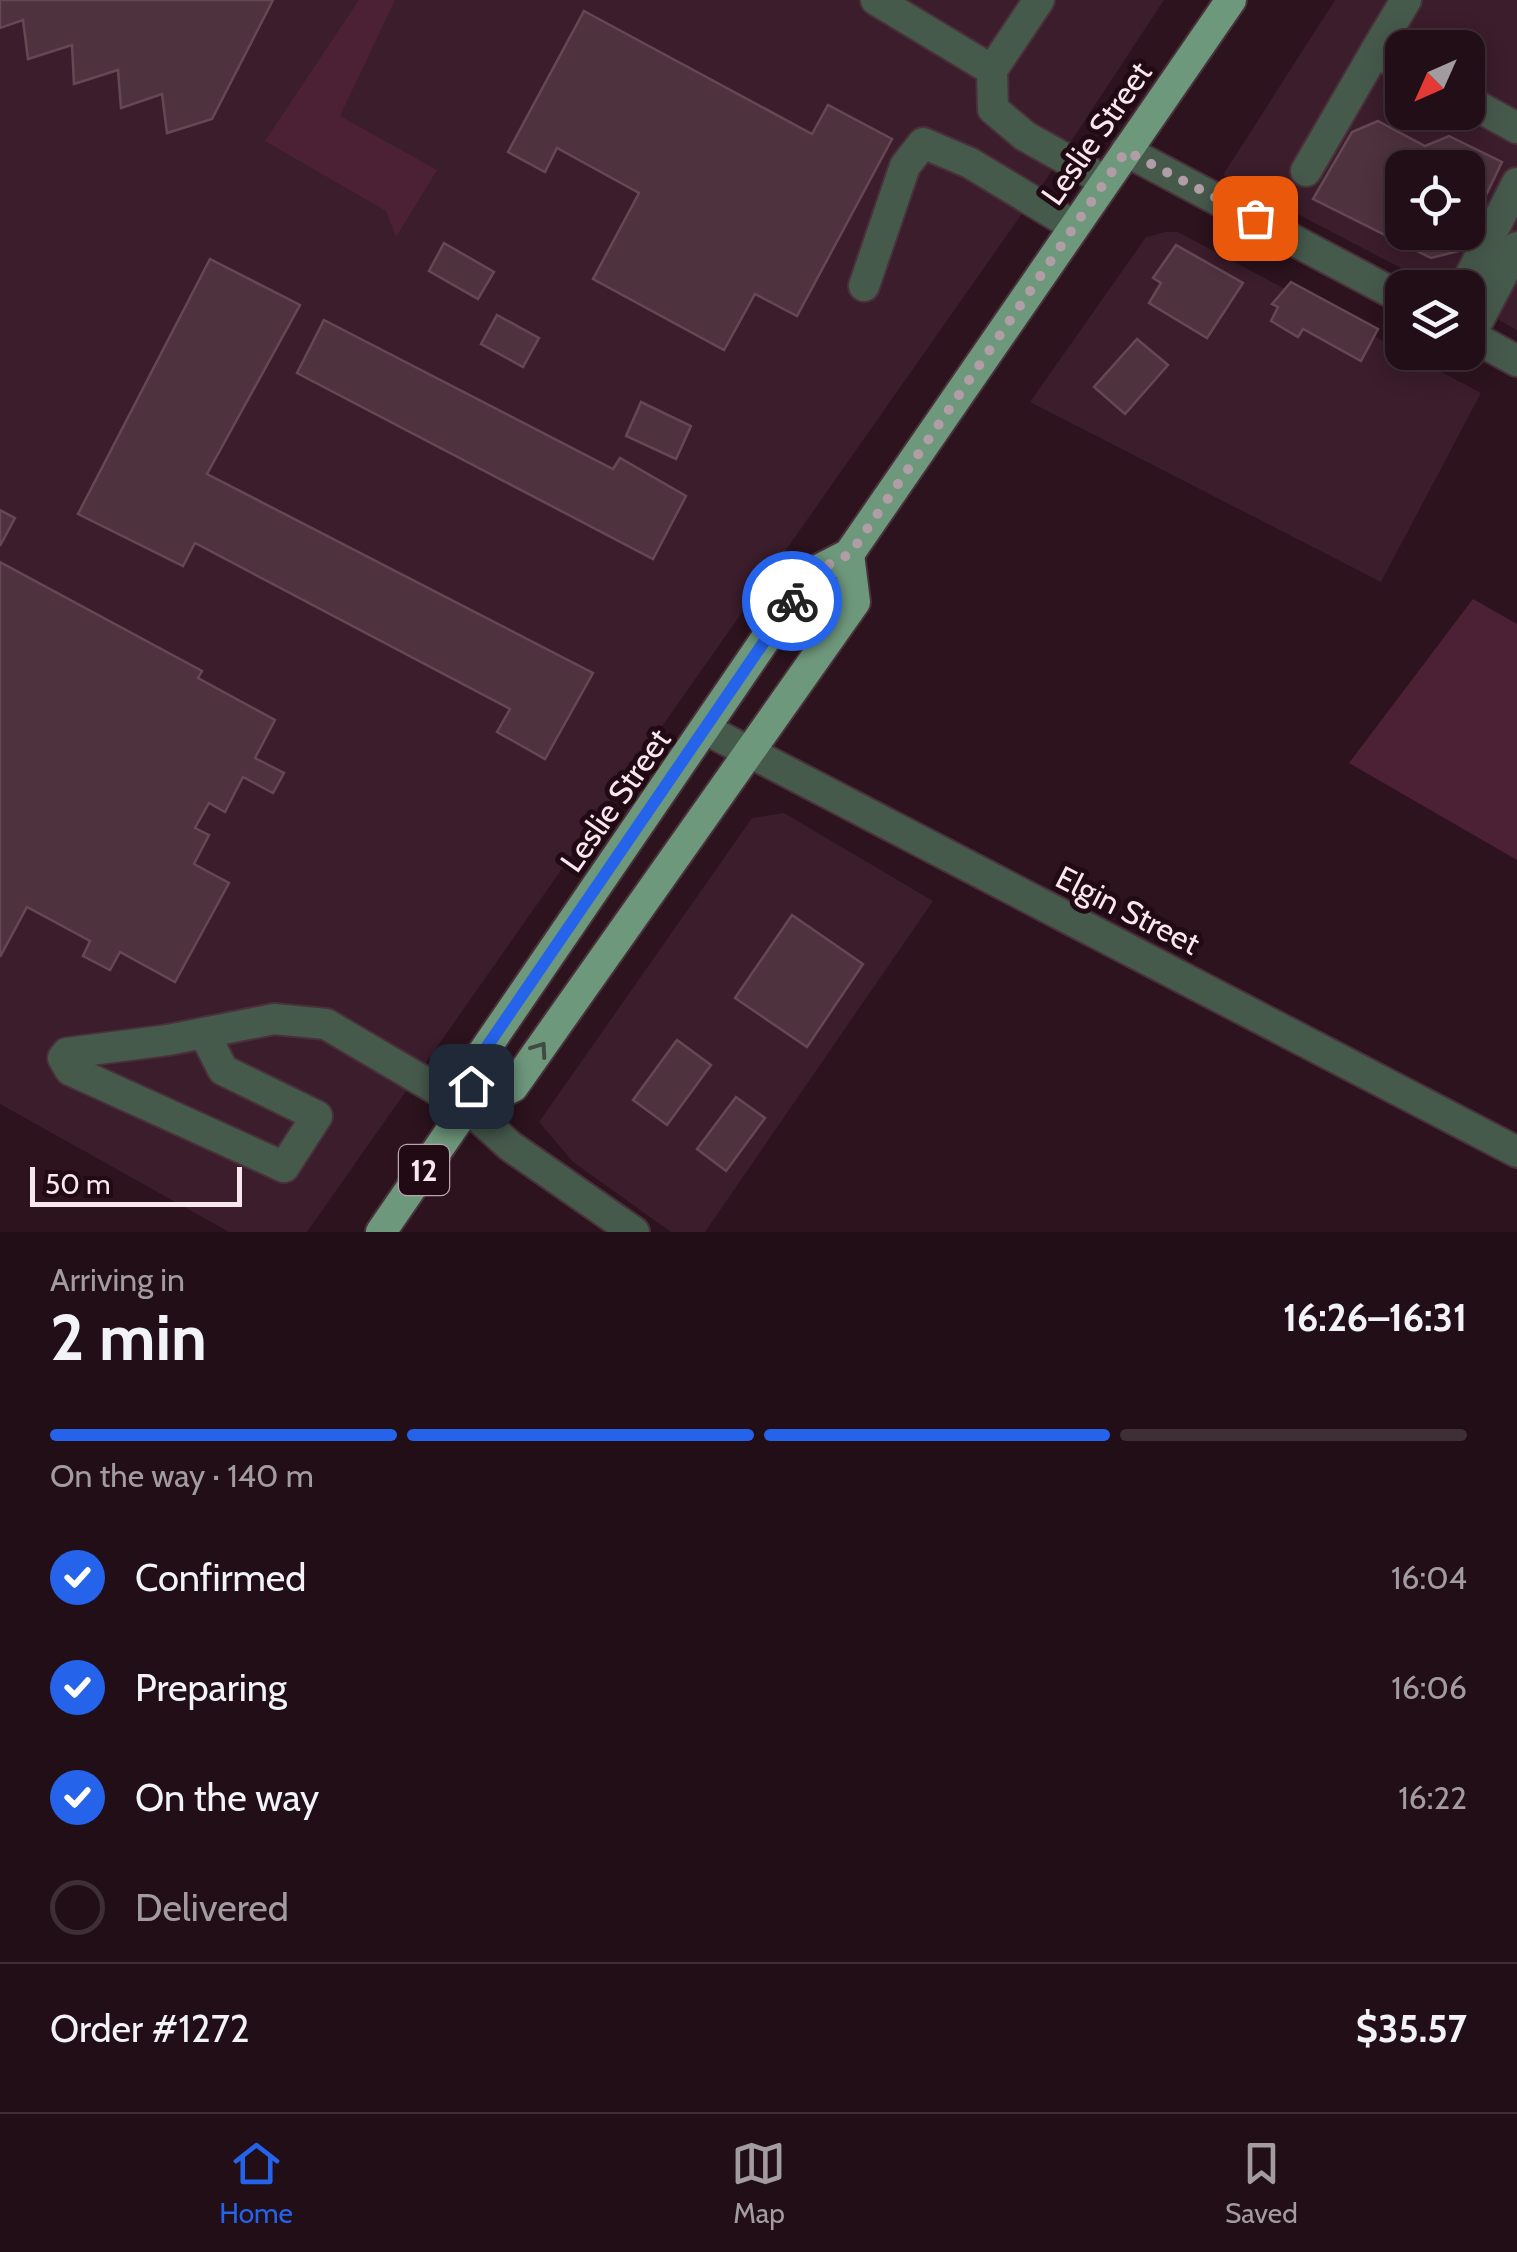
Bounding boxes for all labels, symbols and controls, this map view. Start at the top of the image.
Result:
north arrow [1385,30,1485,130]
map controls [1385,30,1485,370]
street label: Leslie Street [1033,54,1160,212]
button: locate [1385,150,1485,250]
pin [1213,176,1298,261]
icon: bag [1228,191,1283,246]
button: layers [1385,270,1485,370]
courier [742,551,842,651]
icon: bike [765,574,820,629]
street label: Leslie Street [552,721,679,879]
street label: Elgin Street [1050,857,1207,963]
one-way arrow [528,1041,546,1060]
pin [429,1044,514,1129]
icon: home [444,1059,499,1114]
road number: 12 [399,1145,449,1195]
scale bar [30,1162,242,1206]
text: 50 m [45,1167,111,1201]
text: Arriving in [50,1260,185,1299]
text: 16:26–16:31 [1283,1294,1467,1341]
text: 2 min [50,1297,207,1376]
text: On the way · 140 m [50,1456,314,1495]
icon: check [50,1550,105,1605]
text: Confirmed [135,1554,306,1601]
text: 16:04 [1391,1558,1467,1597]
icon: check [50,1660,105,1715]
text: Preparing [135,1664,287,1711]
text: 16:06 [1391,1668,1467,1707]
icon: check [50,1770,105,1825]
text: On the way [135,1774,319,1821]
text: 16:22 [1398,1778,1467,1817]
text: Delivered [135,1884,289,1931]
text: Order #1272 [50,2005,250,2052]
text: $35.57 [1356,2005,1467,2052]
tab: Home [219,2136,293,2230]
tab: Map [731,2136,786,2230]
tab: Saved [1225,2136,1298,2230]

